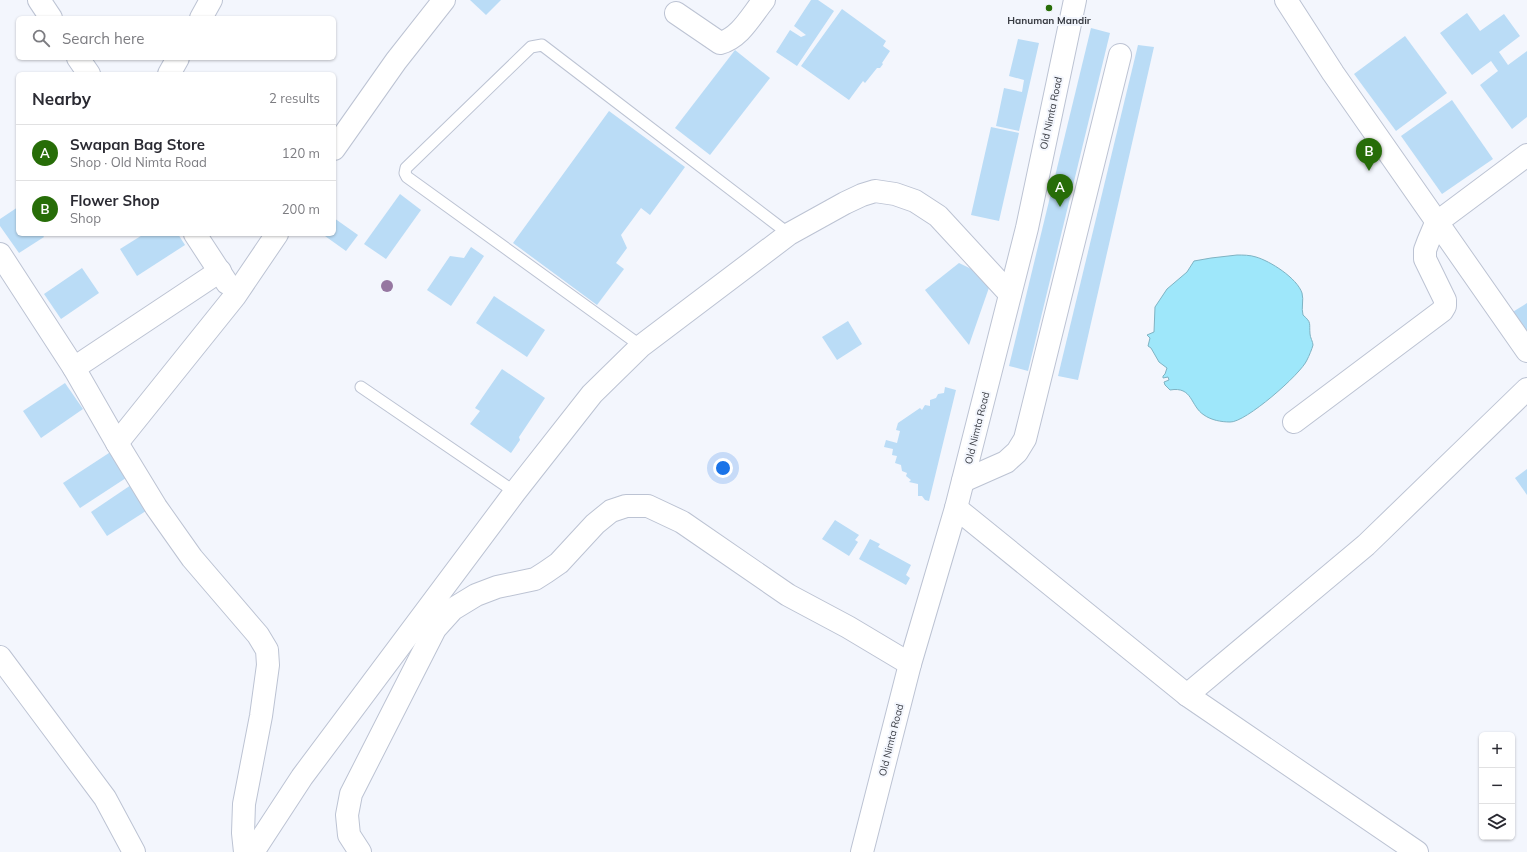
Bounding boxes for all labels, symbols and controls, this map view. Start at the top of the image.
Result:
marker: Hanuman Mandir [1044,3,1054,13]
place label: Hanuman Mandir [1007,14,1091,27]
search box [16,16,336,60]
icon: search [30,27,52,49]
text: Search here [62,29,144,48]
street label: Old Nimta Road [1037,75,1065,151]
text: Nearby [32,88,91,109]
text: 2 results [269,90,320,106]
text: Swapan Bag Store [70,135,205,154]
pin: B [1356,138,1382,171]
text: A [40,145,50,161]
text: 120 m [282,145,320,161]
text: Shop · Old Nimta Road [70,154,207,170]
pin: A [1047,174,1073,207]
text: Flower Shop [70,191,159,210]
text: B [41,201,49,217]
text: 200 m [282,201,320,217]
text: Shop [70,210,101,226]
street label: Old Nimta Road [962,391,992,465]
your location [713,458,733,478]
street label: Old Nimta Road [876,703,906,777]
map controls [1479,732,1515,840]
button: + [1479,732,1515,768]
button: − [1479,768,1515,804]
button: layers [1479,804,1515,840]

